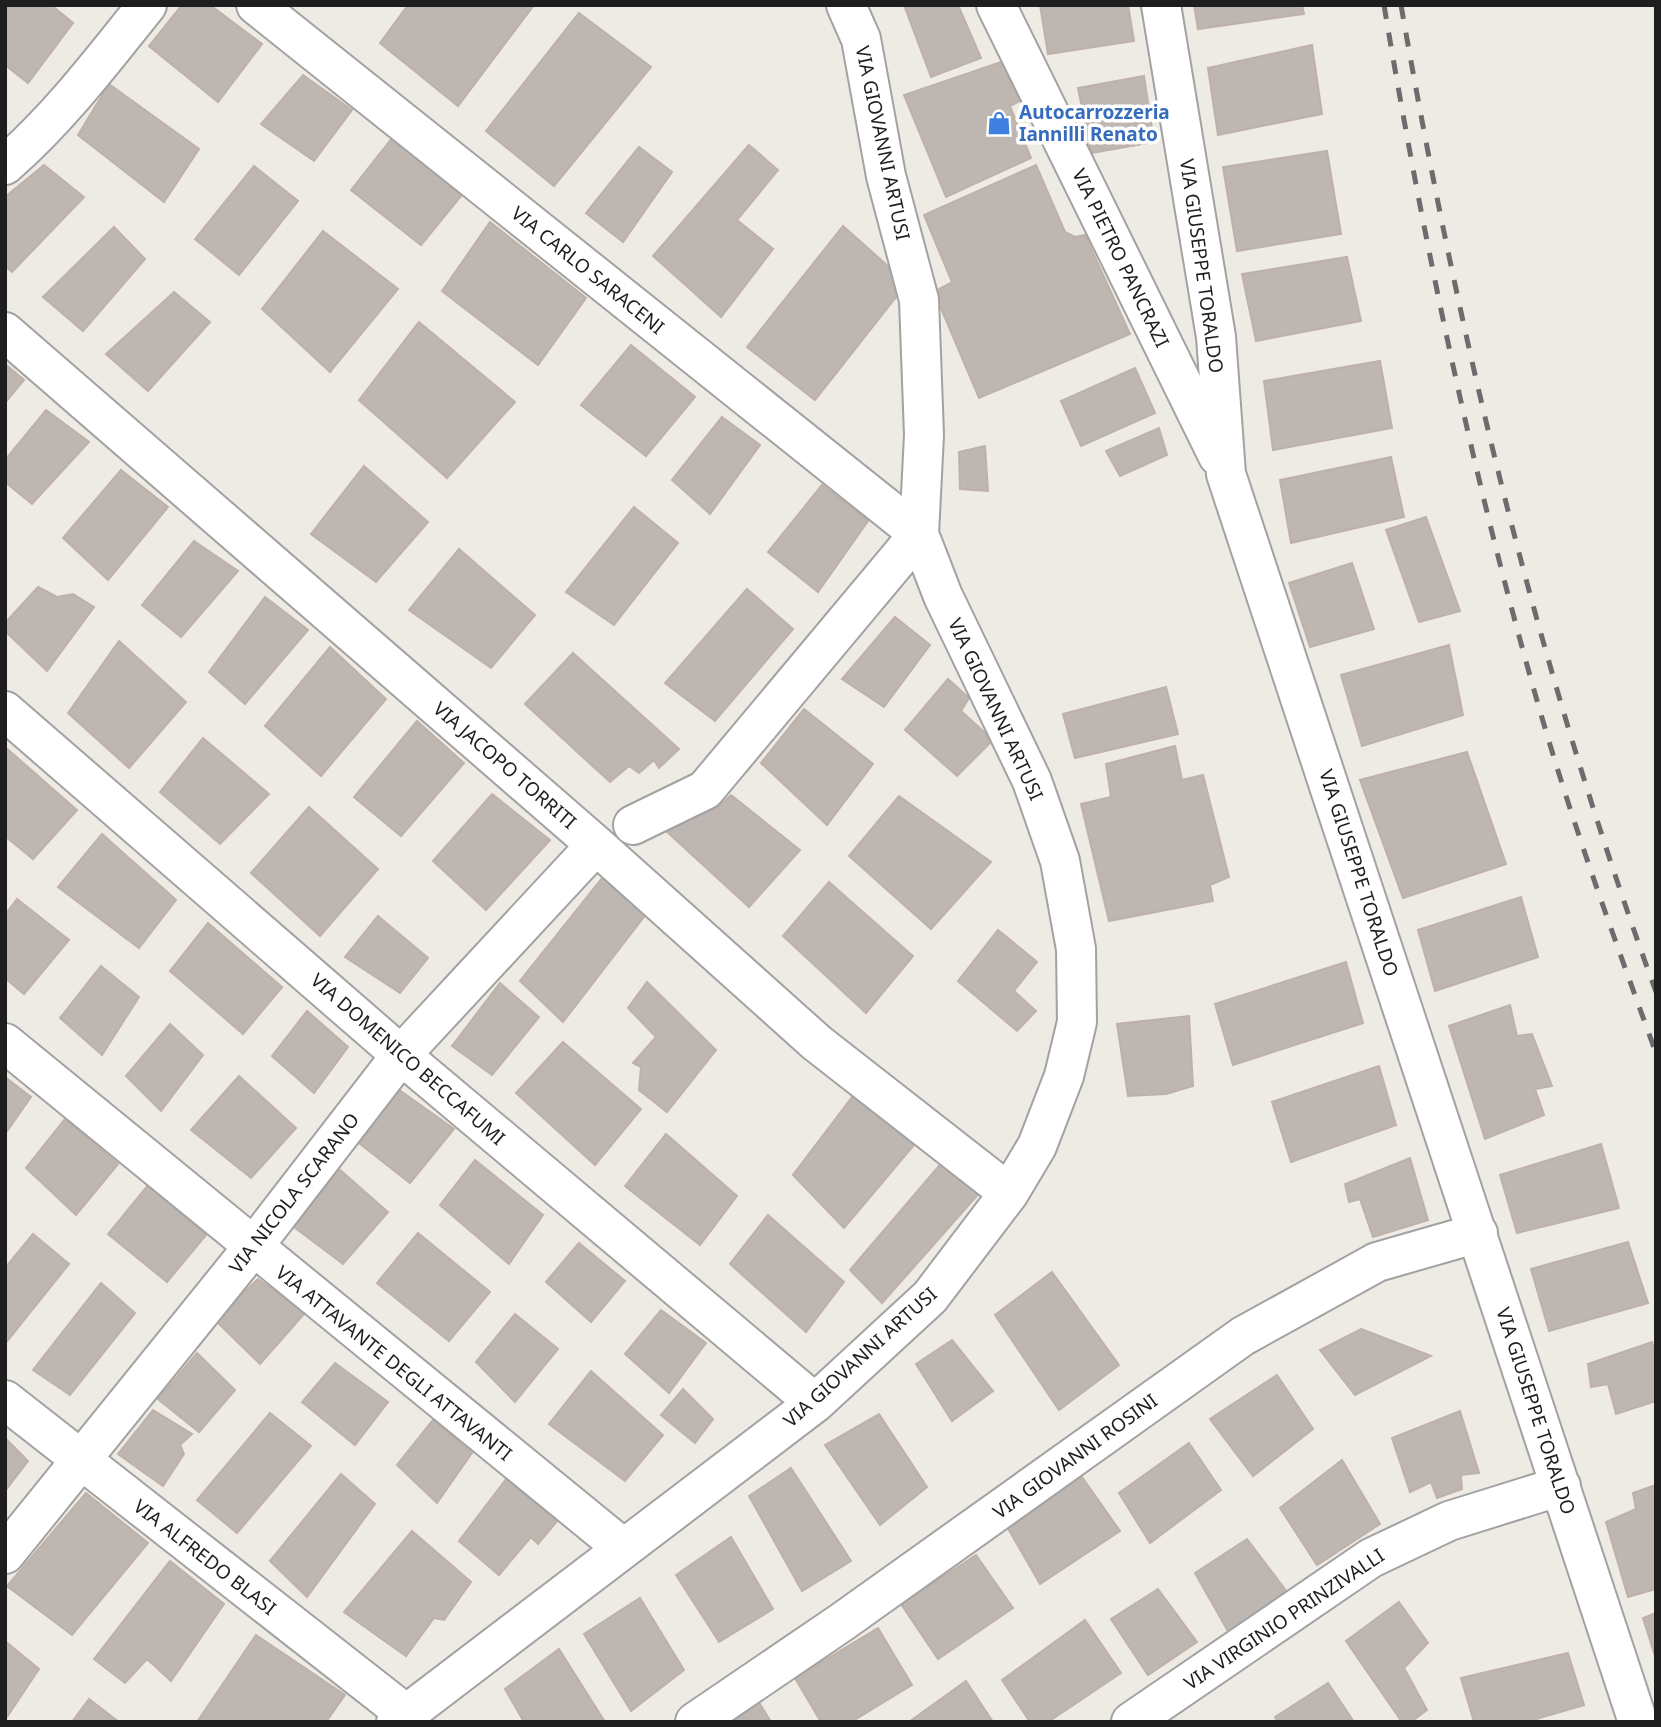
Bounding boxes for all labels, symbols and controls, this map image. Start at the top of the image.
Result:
street label: VIA GIOVANNI ARTUSI [850,43,916,243]
place label: Autocarrozzeria Iannilli Renato [1019,99,1170,147]
shop icon: Autocarrozzeria Iannilli Renato [985,109,1013,137]
street label: VIA GIUSEPPE TORALDO [1174,157,1230,375]
street label: VIA PIETRO PANCRAZI [1066,164,1176,352]
street label: VIA CARLO SARACENI [506,200,670,340]
street label: VIA GIOVANNI ARTUSI [942,614,1050,804]
street label: VIA JACOPO TORRITI [428,696,582,834]
street label: VIA GIUSEPPE TORALDO [1313,766,1405,980]
street label: VIA DOMENICO BECCAFUMI [305,967,511,1151]
street label: VIA NICOLA SCARANO [223,1107,365,1279]
street label: VIA ATTAVANTE DEGLI ATTAVANTI [270,1260,518,1466]
street label: VIA GIOVANNI ARTUSI [778,1281,942,1433]
street label: VIA GIUSEPPE TORALDO [1490,1304,1582,1518]
street label: VIA GIOVANNI ROSINI [988,1387,1162,1525]
street label: VIA ALFREDO BLASI [128,1493,282,1621]
street label: VIA VIRGINIO PRINZIVALLI [1179,1542,1389,1696]

